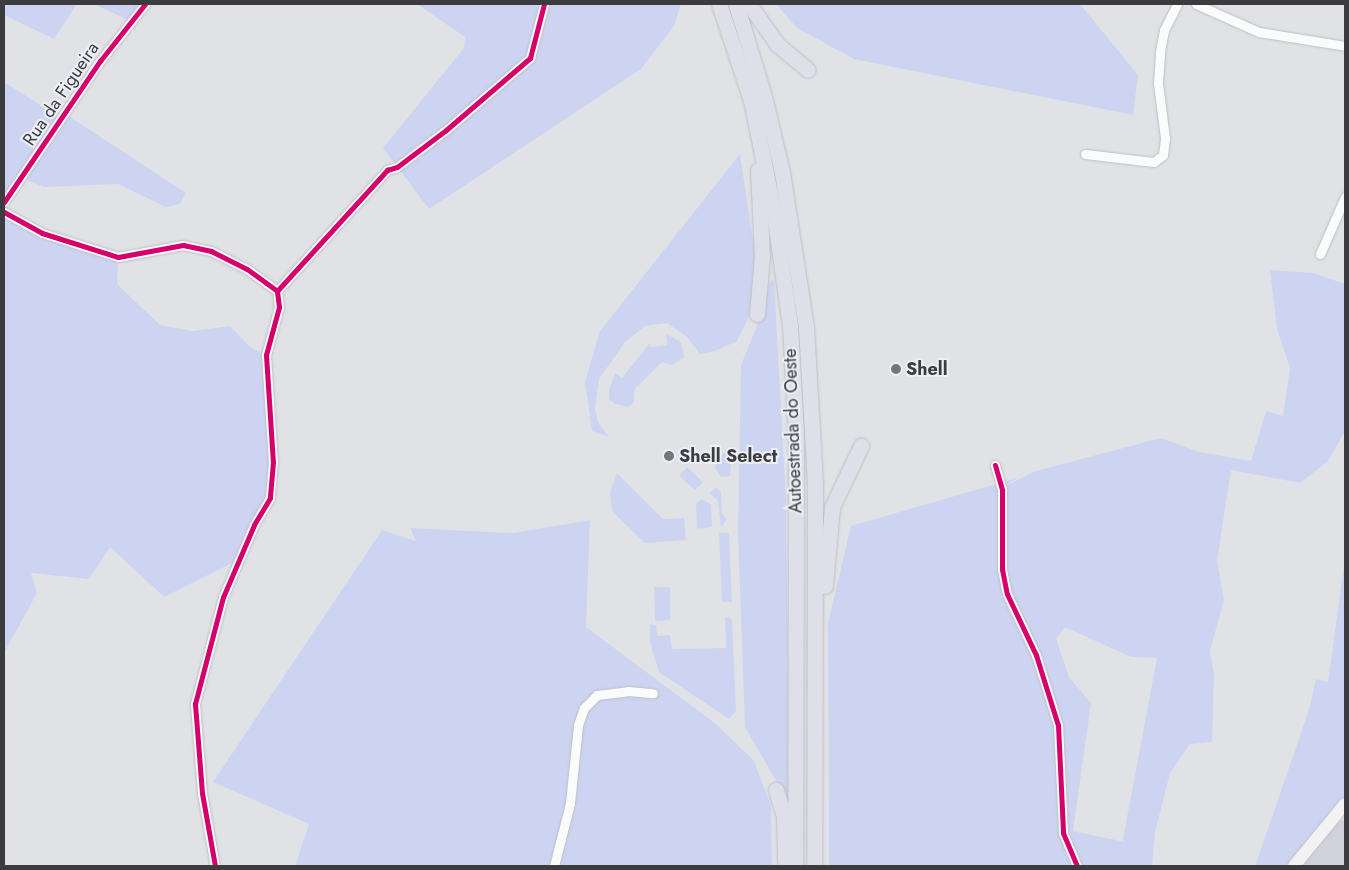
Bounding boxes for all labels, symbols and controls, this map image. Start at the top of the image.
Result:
street label: Rua da Figueira [18,38,104,150]
street label: Autoestrada do Oeste [779,348,807,514]
place label: Shell [906,358,948,380]
marker: Shell [890,363,902,375]
place label: Shell Select [679,445,777,467]
marker: Shell Select [663,450,675,462]

